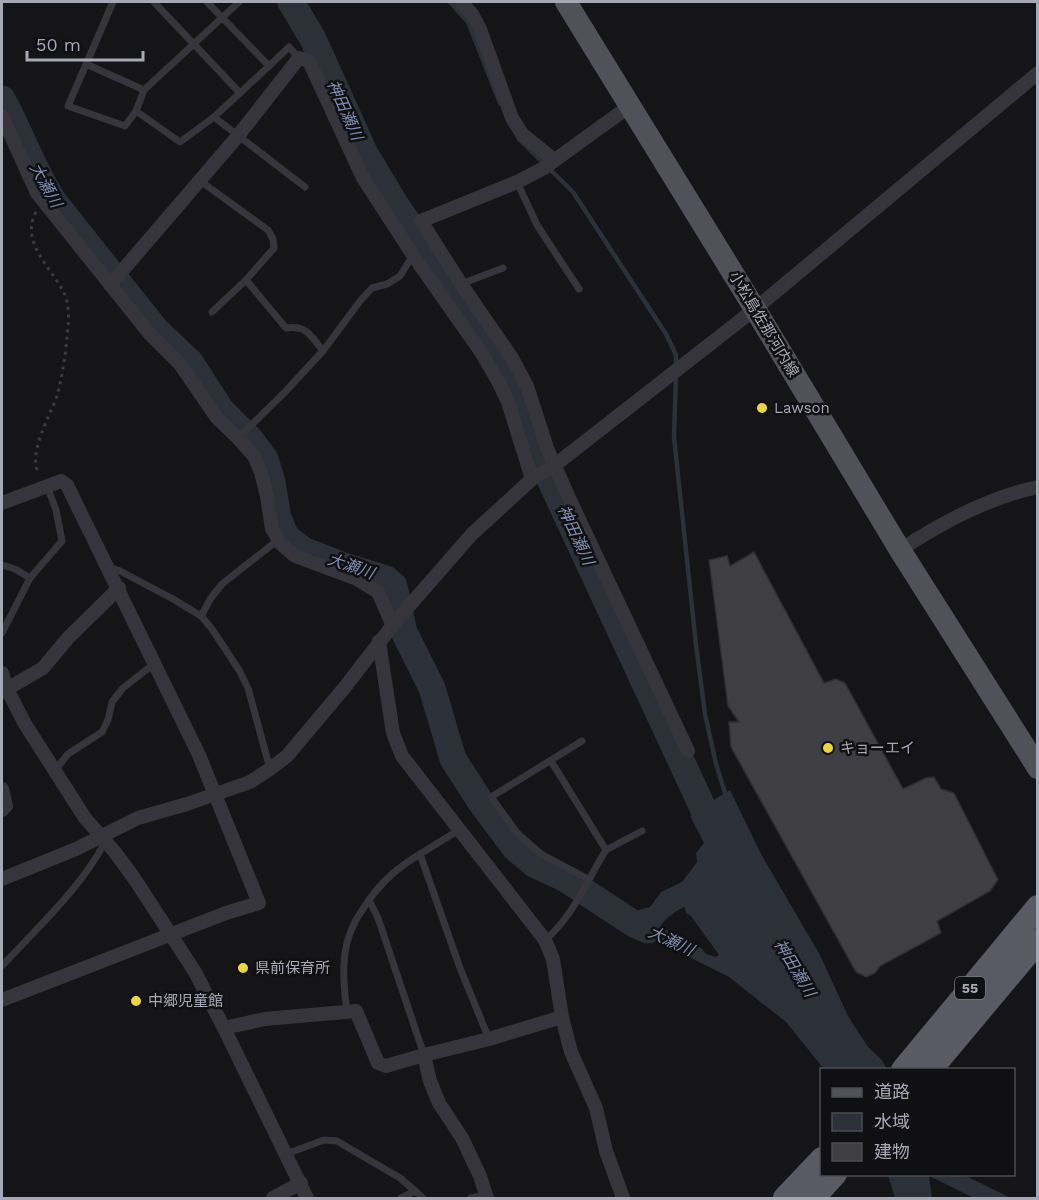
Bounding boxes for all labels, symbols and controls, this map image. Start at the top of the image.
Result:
scale bar [27,24,142,62]
text: 50 m [36,34,81,55]
water label: 神田瀬川 [323,77,368,145]
water label: 大瀬川 [26,159,67,212]
street label: 小松島佐那河内線 [725,268,803,380]
place label: Lawson [774,399,830,417]
marker: Lawson [755,401,769,415]
water label: 神田瀬川 [554,502,599,570]
water label: 大瀬川 [325,549,379,583]
place label: キョーエイ [840,739,915,757]
marker: キョーエイ [821,741,835,755]
water label: 大瀬川 [645,922,699,961]
water label: 神田瀬川 [770,936,821,1002]
place label: 県前保育所 [255,959,330,977]
marker: 県前保育所 [236,961,250,975]
road number: 55 [955,977,985,999]
place label: 中郷児童館 [148,992,223,1010]
marker: 中郷児童館 [129,994,143,1008]
legend [820,1068,1015,1176]
text: 道路 [874,1081,910,1102]
text: 水域 [874,1111,910,1132]
text: 建物 [874,1141,910,1162]

